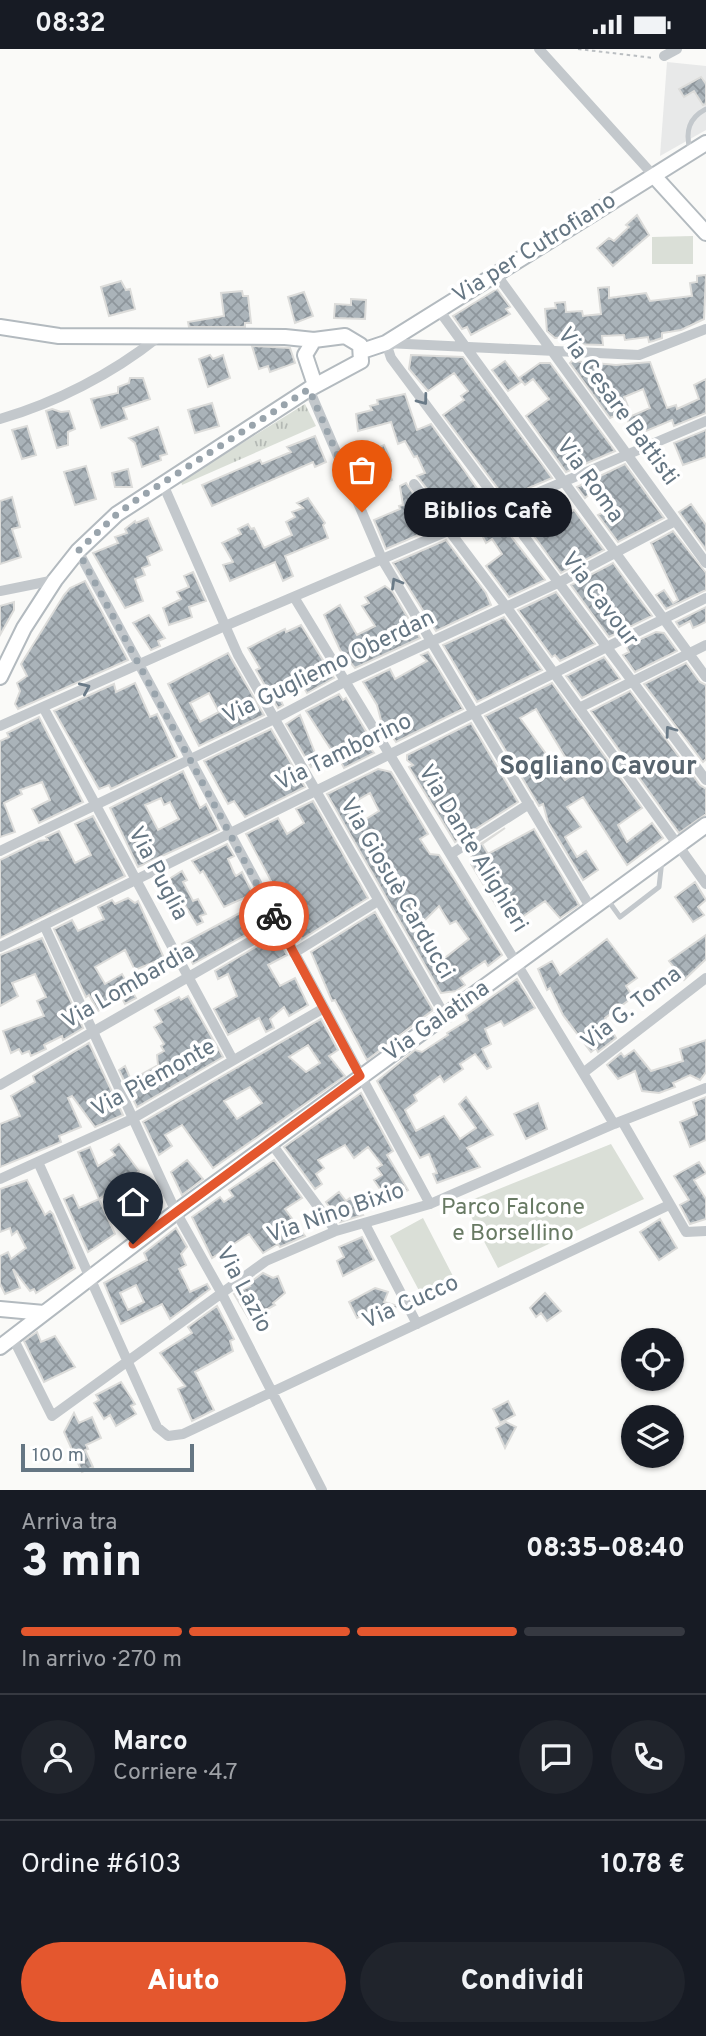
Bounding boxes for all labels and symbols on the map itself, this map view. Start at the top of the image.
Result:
street label: Via per Cutrofiano [448,187,622,311]
street label: Via Cesare Battisti [550,322,684,492]
one-way arrow [414,392,427,405]
street label: Via Roma [549,433,629,529]
pin [332,440,392,512]
callout: Biblios Cafè [404,487,572,537]
street label: Via Cavour [554,547,644,653]
one-way arrow [391,578,404,590]
street label: Via Gugliemo Oberdan [218,604,440,732]
one-way arrow [78,682,90,696]
street label: Via Tamborino [271,708,417,798]
one-way arrow [665,726,678,739]
district label: Sogliano Cavour [499,751,697,784]
street label: Via Dante Alighieri [411,760,533,938]
street label: Via Giosuè Carducci [332,793,460,985]
street label: Via Puglia [120,822,194,926]
courier [239,881,309,951]
street label: Via Lombardia [58,937,200,1037]
street label: Via G. Toma [576,961,688,1057]
street label: Via Galatina [378,975,496,1069]
street label: Via Piemonte [87,1033,221,1125]
pin [103,1172,163,1244]
street label: Via Nino Bixio [263,1177,409,1251]
park label: Parco Falcone e Borsellino [441,1194,585,1249]
street label: Via Lazio [208,1242,278,1338]
street label: Via Cucco [358,1269,464,1337]
scale bar [21,1441,194,1473]

